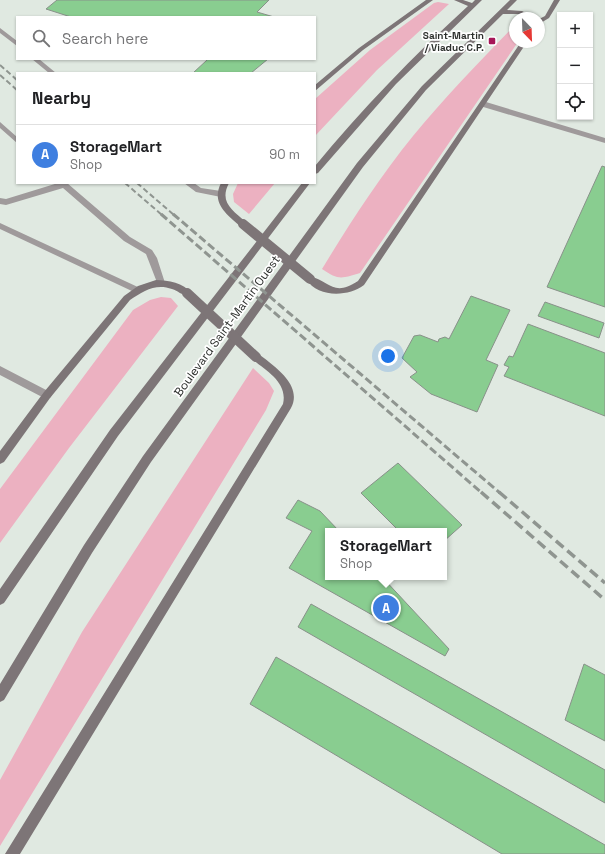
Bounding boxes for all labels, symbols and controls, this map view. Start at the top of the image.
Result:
north arrow [509,12,545,48]
map controls [557,12,593,120]
button: + [557,12,593,48]
search box [16,16,316,60]
icon: search [30,27,52,49]
text: Search here [62,29,148,48]
place label: Saint-Martin / Viaduc C.P. [423,29,484,54]
marker: Saint-Martin / Viaduc C.P. [487,36,497,46]
button: − [557,48,593,84]
button: locate [557,84,593,120]
text: Nearby [32,87,91,109]
text: StorageMart [70,137,162,156]
text: A [41,146,49,163]
text: 90 m [269,146,300,163]
text: Shop [70,156,102,173]
street label: Boulevard Saint-Martin Ouest [170,252,284,400]
your location [378,346,398,366]
popup [325,528,447,580]
text: StorageMart [340,536,432,555]
text: Shop [340,555,372,572]
pin: A [373,593,399,623]

